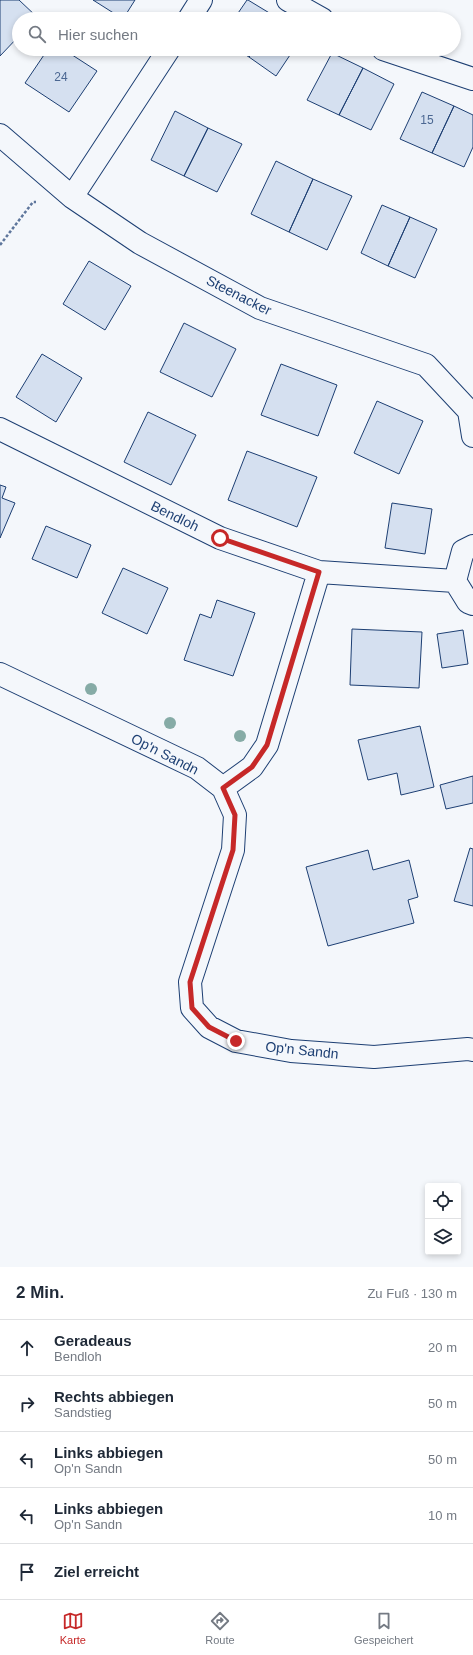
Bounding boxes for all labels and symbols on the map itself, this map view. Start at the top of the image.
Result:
house number: 24 [54,70,68,84]
house number: 15 [420,113,434,127]
street label: Steenacker [204,272,274,318]
street label: Bendloh [148,498,202,534]
route start [211,529,229,547]
street label: Op'n Sandn [129,730,201,778]
route end [227,1032,245,1050]
street label: Op'n Sandn [265,1038,339,1062]

